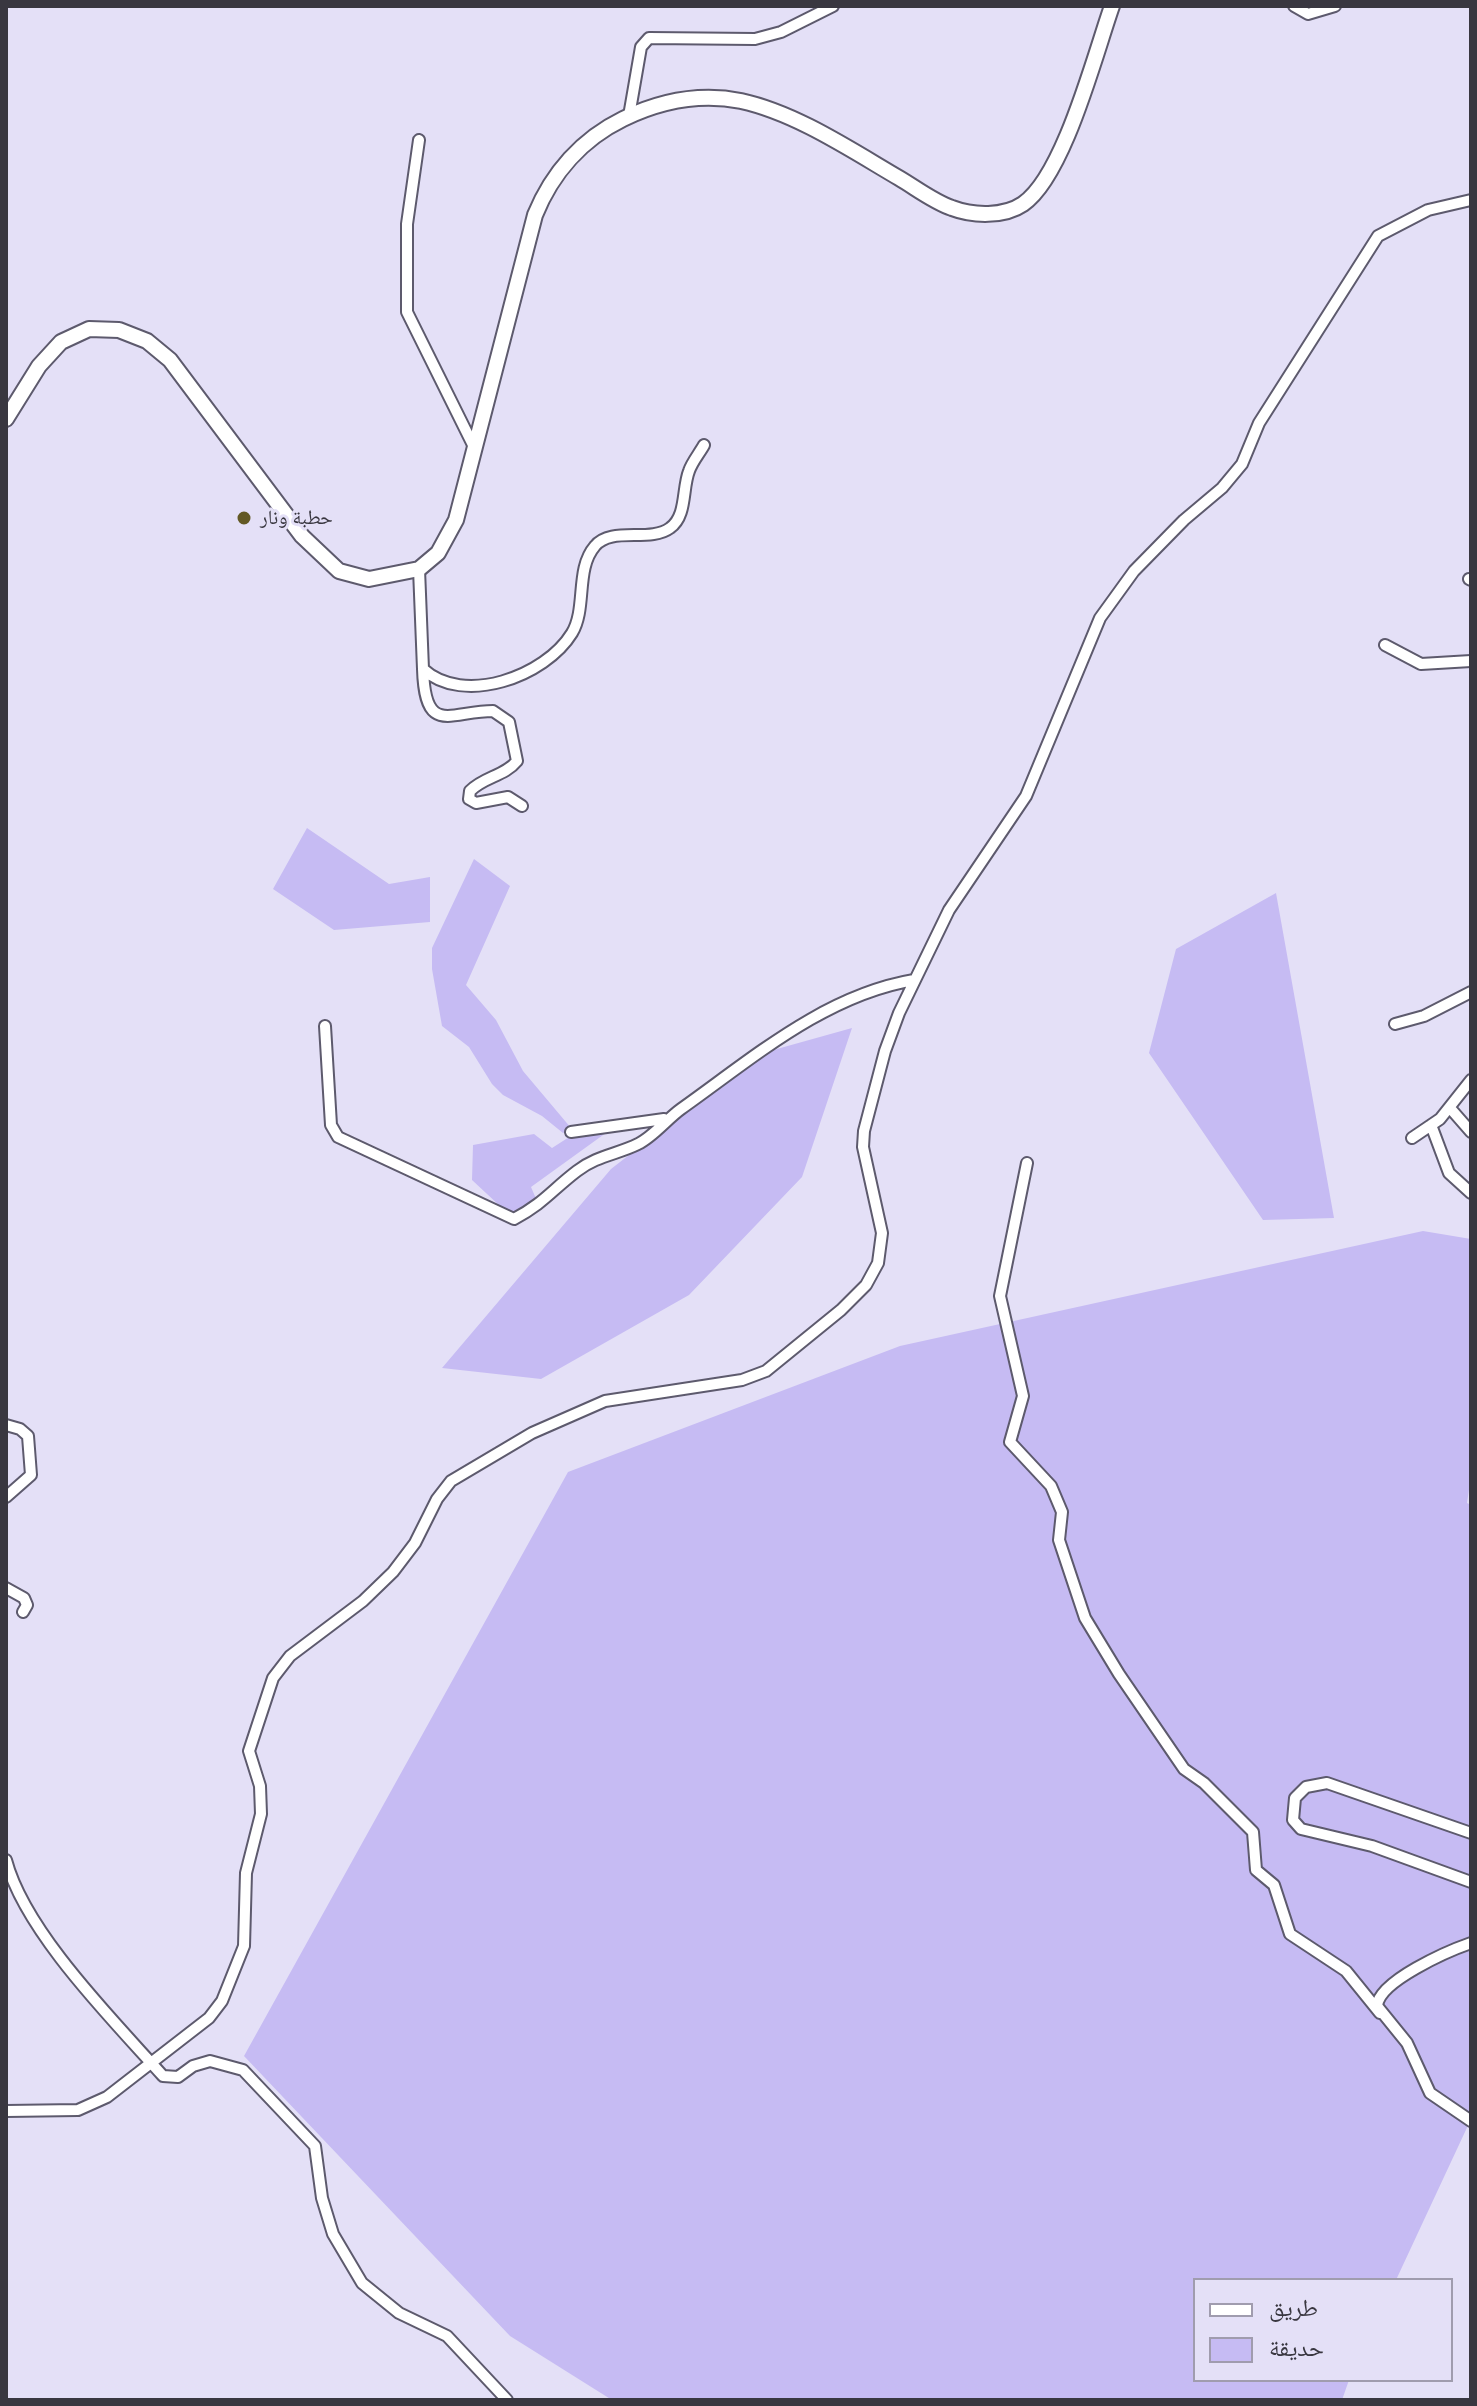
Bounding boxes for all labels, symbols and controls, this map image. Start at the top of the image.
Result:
place label: حطبة ونار [260,506,333,530]
marker: حطبة ونار [235,509,253,527]
legend [1193,2278,1453,2382]
text: طريق [1269,2291,1318,2323]
text: حديقة [1269,2331,1324,2363]

